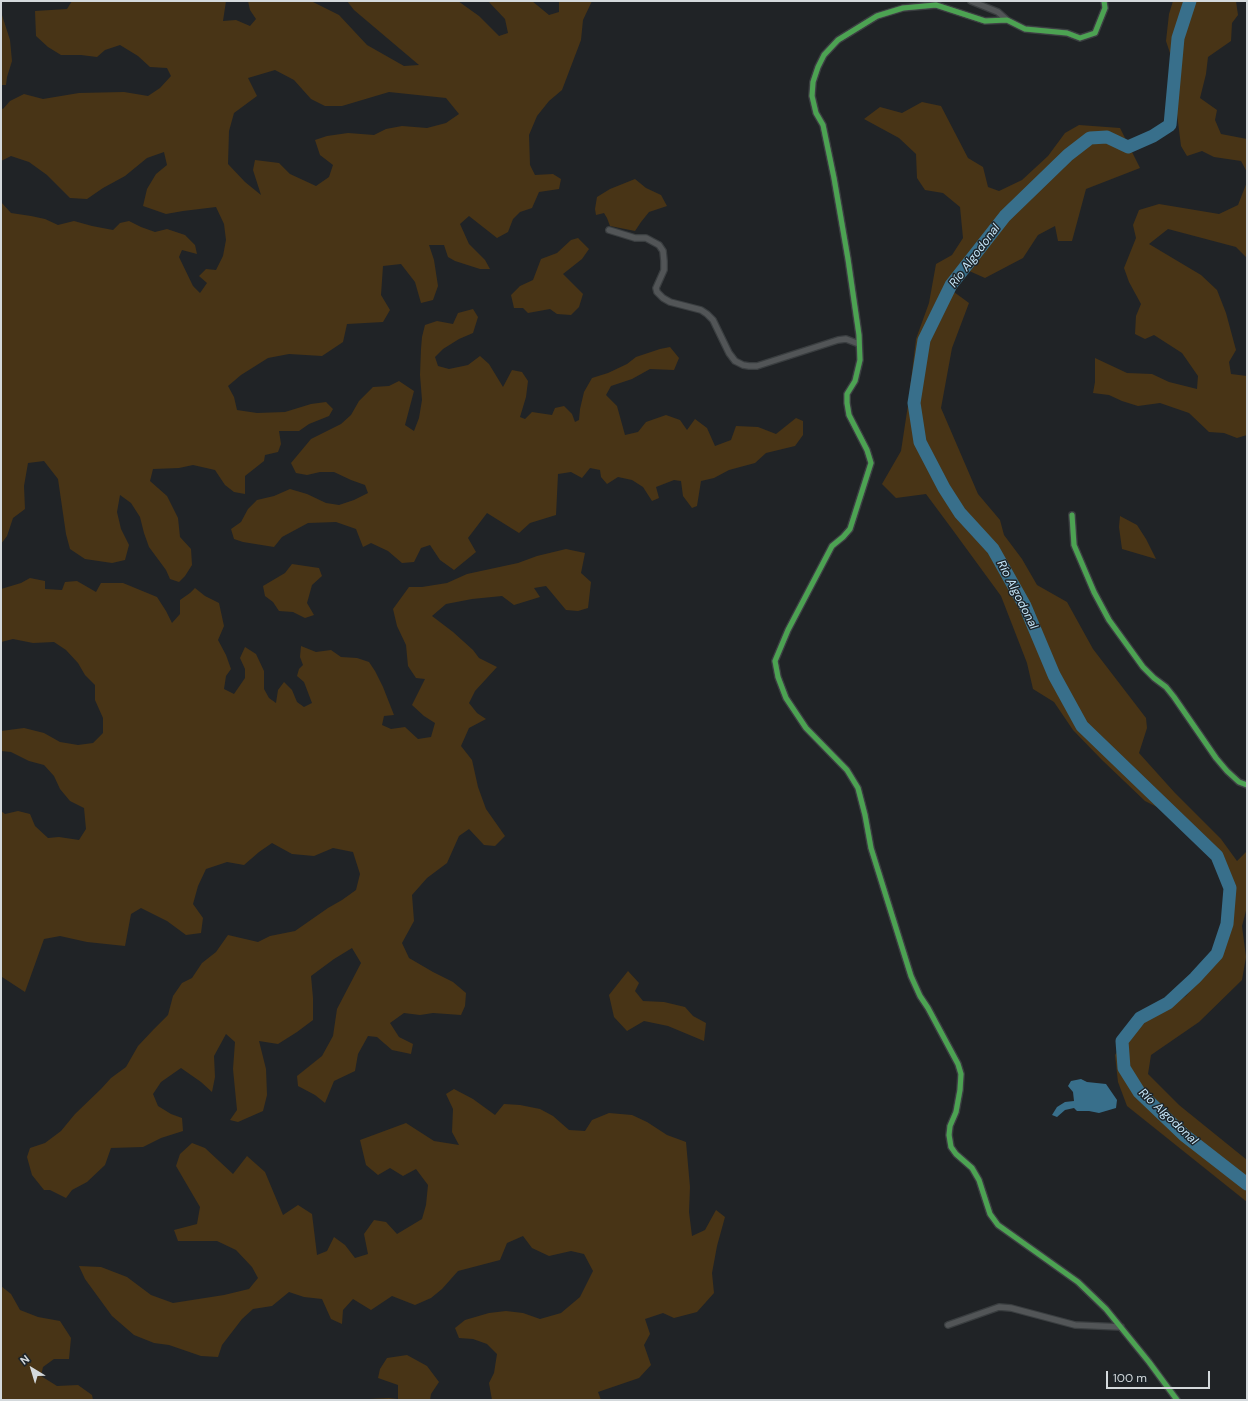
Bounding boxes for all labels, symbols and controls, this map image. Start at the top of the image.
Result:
water label: Río Algodonal [947,222,1003,290]
water label: Río Algodonal [993,558,1041,632]
water label: Río Algodonal [1136,1086,1200,1148]
north arrow [12,1349,52,1389]
text: N [17,1352,32,1368]
scale bar [1108,1363,1212,1389]
text: 100 m [1113,1370,1147,1386]

